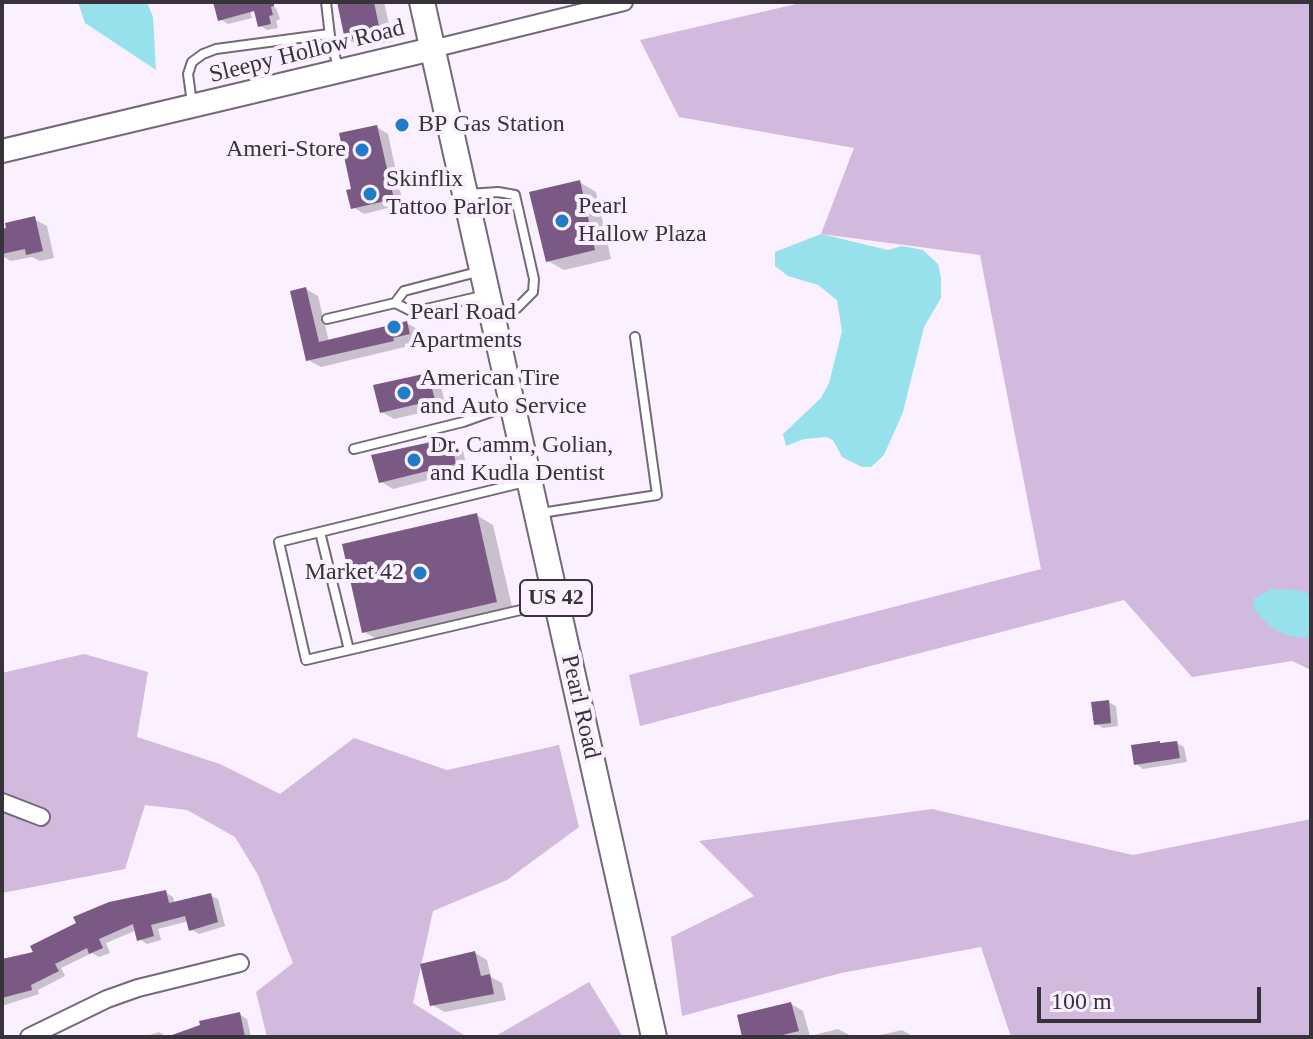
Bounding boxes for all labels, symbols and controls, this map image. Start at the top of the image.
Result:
street label: Sleepy Hollow Road [206,14,408,90]
place label: BP Gas Station [418,111,565,139]
marker: BP Gas Station [393,116,411,134]
place label: Ameri-Store [226,136,346,164]
marker: Ameri-Store [353,141,371,159]
place label: Skinflix Tattoo Parlor [386,166,512,222]
marker: Skinflix Tattoo Parlor [361,185,379,203]
place label: Pearl Hallow Plaza [578,193,707,249]
marker: Pearl Hallow Plaza [553,212,571,230]
place label: Pearl Road Apartments [410,299,522,355]
marker: Pearl Road Apartments [385,318,403,336]
place label: American Tire and Auto Service [420,365,587,421]
marker: American Tire and Auto Service [395,384,413,402]
place label: Dr. Camm, Golian, and Kudla Dentist [430,432,613,488]
marker: Dr. Camm, Golian, and Kudla Dentist [405,451,423,469]
place label: Market 42 [305,559,404,587]
marker: Market 42 [411,564,429,582]
road number: US 42 [520,580,592,616]
street label: Pearl Road [554,652,606,762]
scale bar [1041,971,1265,1021]
text: 100 m [1051,988,1112,1014]

